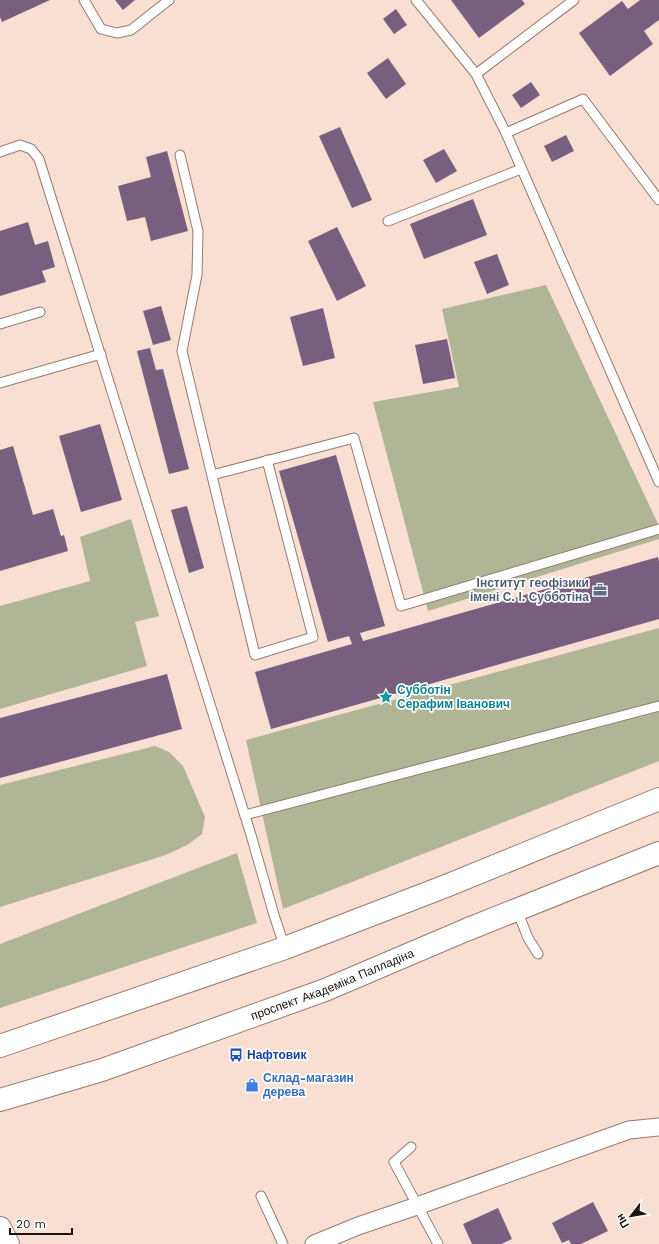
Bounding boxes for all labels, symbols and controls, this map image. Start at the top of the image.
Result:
place label: Інститут геофізики імені С. І. Субботіна [470,576,589,604]
office icon: Інститут геофізики імені С. І. Субботіна [592,582,608,598]
place label: Субботін Серафим Іванович [397,683,510,711]
place icon: Субботін Серафим Іванович [378,689,394,705]
street label: проспект Академіка Палладіна [249,946,416,1023]
bus stop icon: Нафтовик [228,1047,244,1063]
place label: Нафтовик [247,1048,307,1062]
place label: Склад-магазин дерева [263,1071,354,1099]
shop icon: Склад-магазин дерева [244,1077,260,1093]
north arrow [611,1196,651,1236]
scale bar [10,1210,72,1236]
text: Пн [614,1211,632,1230]
text: 20 m [16,1217,46,1231]

